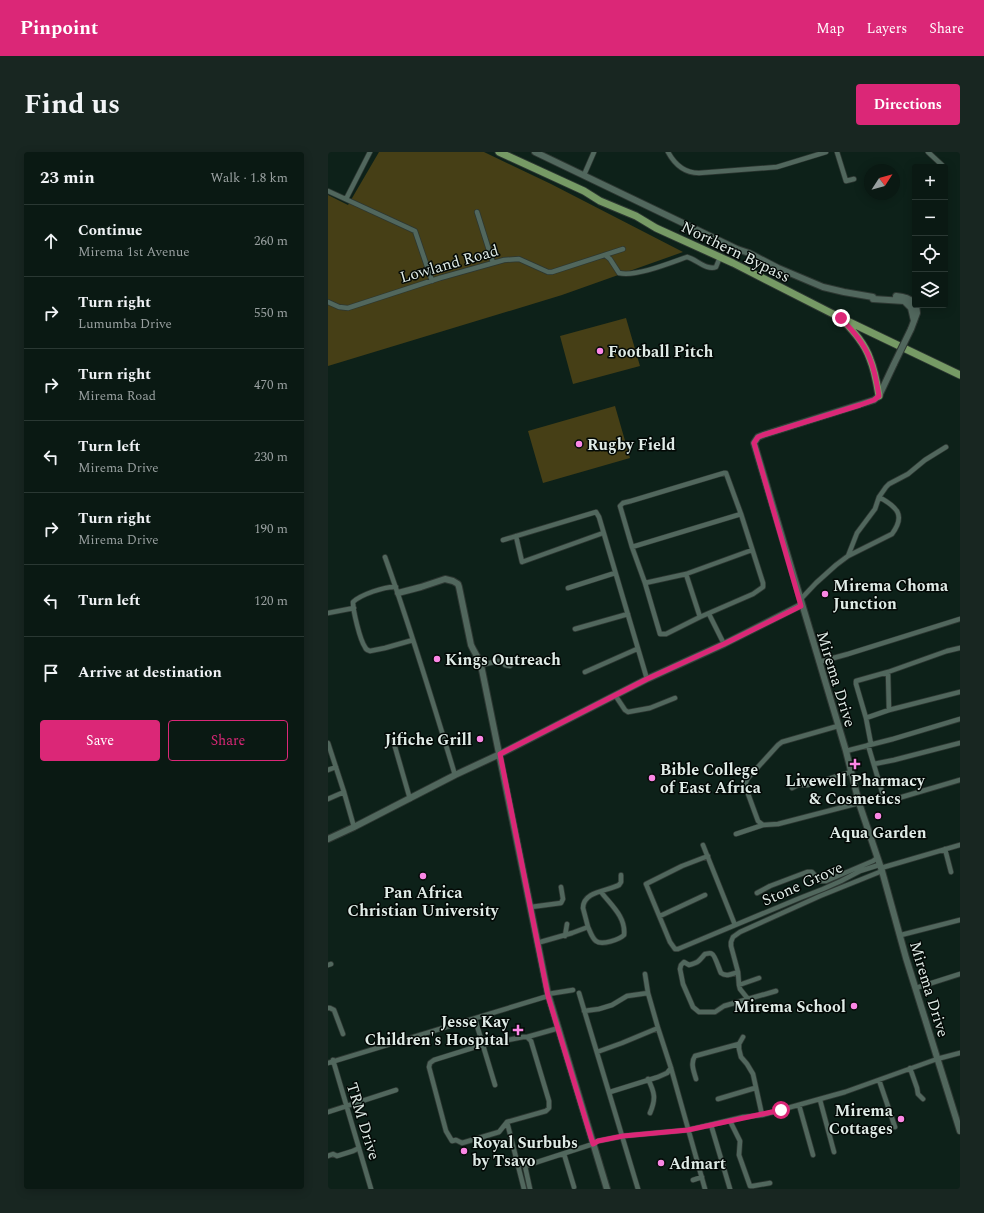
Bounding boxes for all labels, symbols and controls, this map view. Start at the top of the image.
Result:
text: Pinpoint [20,14,98,43]
text: Map [816,18,845,39]
text: Layers [867,18,907,39]
text: Share [929,18,964,39]
text: Find us [24,83,120,126]
button: Directions [856,84,960,125]
north arrow [864,164,900,200]
map controls [912,164,948,308]
button: + [912,164,948,200]
text: 23 min [40,165,95,191]
text: Walk · 1.8 km [210,168,288,188]
button: − [912,200,948,236]
street label: Northern Bypass [677,215,794,289]
text: Continue [78,219,143,242]
icon: ahead [40,230,62,252]
text: 260 m [254,231,288,251]
button: locate [912,236,948,272]
street label: Lowland Road [397,238,501,290]
text: Mirema 1st Avenue [78,242,189,262]
button: layers [912,272,948,308]
text: Turn right [78,291,151,314]
icon: right [40,302,62,324]
text: 550 m [254,303,288,323]
route end [832,309,850,327]
text: Lumumba Drive [78,314,172,334]
place label: Football Pitch [608,340,714,364]
marker: Football Pitch [595,346,605,356]
text: Turn right [78,363,151,386]
icon: right [40,374,62,396]
text: 470 m [254,375,288,395]
text: Mirema Road [78,386,156,406]
place label: Rugby Field [587,433,676,457]
text: Turn left [78,435,140,458]
marker: Rugby Field [574,439,584,449]
icon: left [40,446,62,468]
text: 230 m [254,447,288,467]
text: Mirema Drive [78,458,159,478]
text: Turn right [78,507,151,530]
icon: right [40,518,62,540]
text: 190 m [254,519,288,539]
text: Mirema Drive [78,530,159,550]
place label: Mirema Choma Junction [833,574,949,616]
text: Turn left [78,589,140,612]
marker: Mirema Choma Junction [820,589,830,599]
icon: left [40,590,62,612]
text: 120 m [254,591,288,611]
street label: Mirema Drive [810,628,862,730]
place label: Kings Outreach [445,648,561,672]
marker: Kings Outreach [432,654,442,664]
text: Arrive at destination [78,661,222,684]
icon: arrive [40,662,62,684]
button: Save [40,720,160,761]
button: Share [168,720,288,761]
place label: Jifiche Grill [384,728,472,752]
marker: Jifiche Grill [475,734,485,744]
place label: Bible College of East Africa [660,758,762,800]
marker: Livewell Pharmacy & Cosmetics [850,759,860,769]
place label: Livewell Pharmacy & Cosmetics [785,769,926,811]
marker: Bible College of East Africa [647,773,657,783]
marker: Aqua Garden [873,811,883,821]
place label: Aqua Garden [829,821,927,845]
street label: Stone Grove [758,855,847,913]
marker: Pan Africa Christian University [418,871,428,881]
place label: Pan Africa Christian University [348,881,500,923]
street label: Mirema Drive [903,938,955,1040]
place label: Mirema School [734,995,846,1019]
marker: Mirema School [849,1001,859,1011]
place label: Jesse Kay Children's Hospital [365,1010,510,1052]
marker: Jesse Kay Children's Hospital [512,1024,524,1036]
street label: TRM Drive [340,1080,386,1163]
place label: Mirema Cottages [829,1099,894,1141]
route start [772,1101,790,1119]
marker: Mirema Cottages [896,1114,906,1124]
place label: Royal Surbubs by Tsavo [472,1131,578,1173]
marker: Royal Surbubs by Tsavo [459,1146,469,1156]
place label: Admart [669,1152,726,1176]
marker: Admart [656,1158,666,1168]

